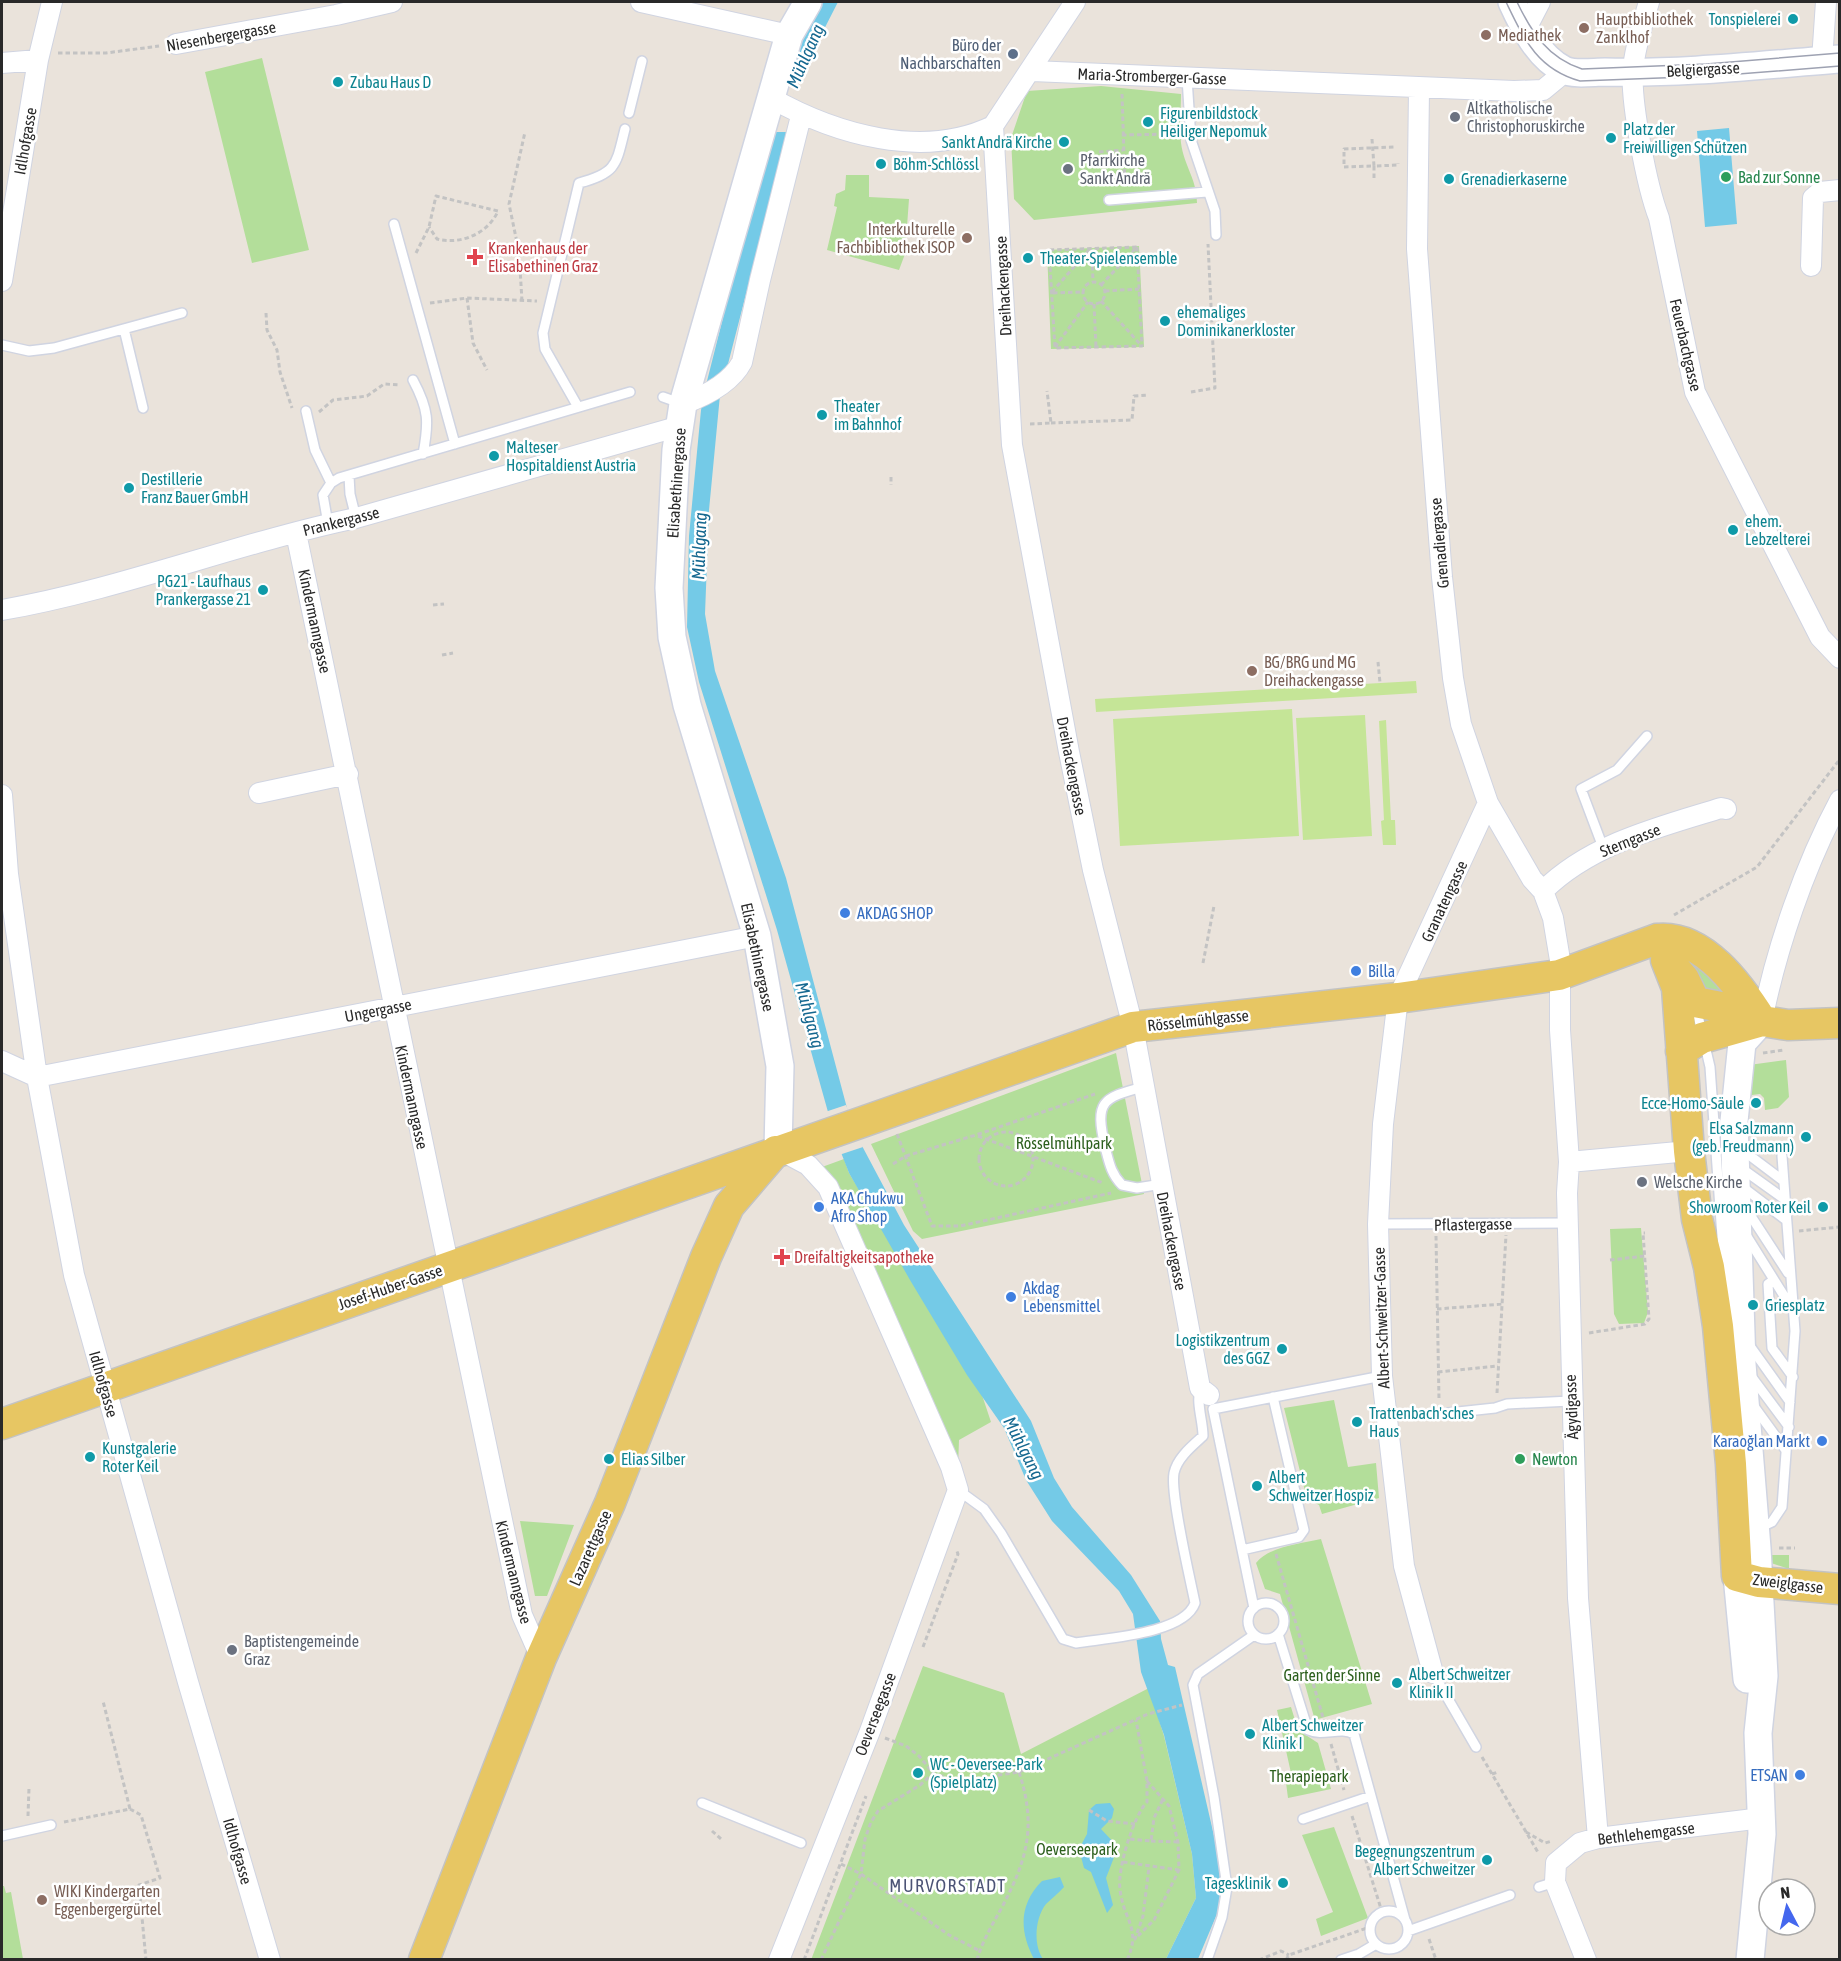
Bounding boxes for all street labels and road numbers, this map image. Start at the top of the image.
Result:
street label: Niesenbergergasse [165,18,277,55]
street label: Belgiergasse [1666,58,1740,81]
street label: Maria-Stromberger-Gasse [1077,64,1227,89]
street label: Idlhofgasse [10,106,41,176]
street label: Dreihackengasse [991,236,1016,336]
street label: Feuerbachgasse [1666,297,1705,393]
street label: Elisabethinergasse [663,427,690,539]
street label: Grenadiergasse [1426,497,1453,589]
street label: Prankergasse [301,503,381,540]
street label: Kindermanngasse [294,567,335,675]
street label: Dreihackengasse [1053,715,1090,817]
street label: Sterngasse [1597,820,1663,861]
street label: Granatengasse [1417,858,1472,945]
street label: Elisabethinergasse [737,901,778,1013]
street label: Ungergasse [343,995,413,1026]
street label: Rösselmühlgasse [1146,1006,1250,1035]
street label: Kindermanngasse [391,1043,432,1151]
street label: Dreihackengasse [1153,1190,1190,1292]
street label: Pflastergasse [1434,1214,1512,1235]
street label: Albert-Schweitzer-Gasse [1370,1247,1392,1389]
street label: Josef-Huber-Gasse [336,1261,444,1313]
street label: Idlhofgasse [85,1349,122,1420]
street label: Ägydigasse [1561,1374,1582,1440]
street label: Lazarettgasse [565,1508,616,1589]
street label: Kindermanngasse [491,1518,536,1626]
street label: Zweiglgasse [1752,1570,1824,1597]
street label: Oeverseegasse [851,1670,900,1758]
street label: Idlhofgasse [219,1816,256,1887]
street label: Bethlehemgasse [1596,1818,1696,1849]

